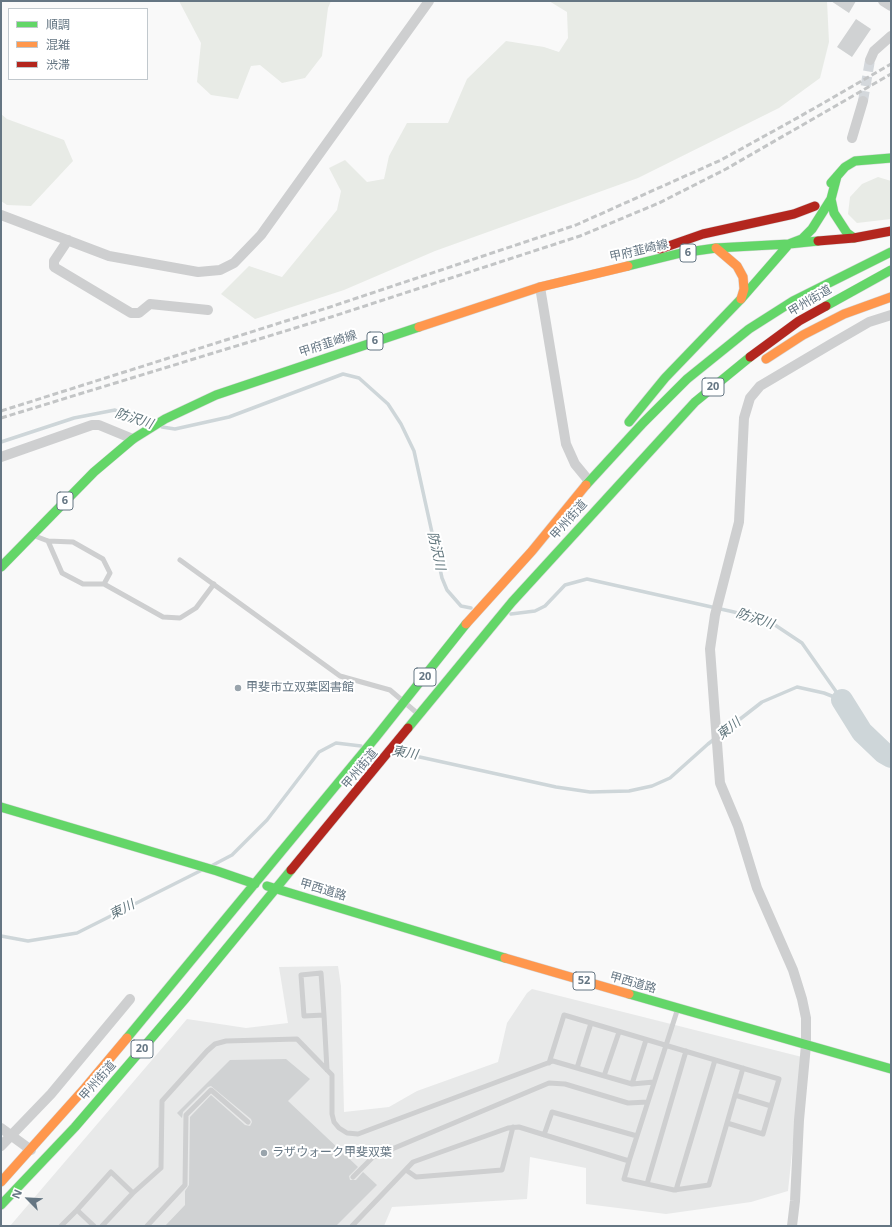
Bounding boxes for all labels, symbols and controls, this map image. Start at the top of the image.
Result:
legend [8,8,148,80]
text: 順調 [46,16,70,33]
text: 混雑 [46,36,70,53]
text: 渋滞 [46,56,70,73]
street label: 甲府韮崎線 [608,237,670,265]
road number: 6 [680,244,696,262]
street label: 甲州街道 [786,282,834,320]
street label: 甲府韮崎線 [297,328,359,360]
road number: 6 [367,332,383,350]
road number: 20 [702,378,724,396]
water label: 防沢川 [113,406,155,432]
road number: 6 [57,492,73,510]
street label: 甲州街道 [548,497,590,543]
water label: 防沢川 [424,530,448,572]
water label: 防沢川 [734,605,776,633]
road number: 20 [414,668,436,686]
place label: 甲斐市立双葉図書館 [246,681,354,695]
marker: 甲斐市立双葉図書館 [233,683,243,693]
water label: 東川 [714,715,744,743]
water label: 東川 [391,743,419,763]
street label: 甲州街道 [339,746,381,792]
street label: 甲西道路 [298,876,348,904]
water label: 東川 [107,897,137,923]
street label: 甲西道路 [608,969,658,997]
road number: 52 [573,972,595,990]
road number: 20 [131,1040,153,1058]
street label: 甲州街道 [77,1058,119,1104]
place label: ラザウォーク甲斐双葉 [272,1146,392,1160]
marker: ラザウォーク甲斐双葉 [259,1148,269,1158]
north arrow [8,1179,48,1219]
text: N [8,1187,25,1201]

